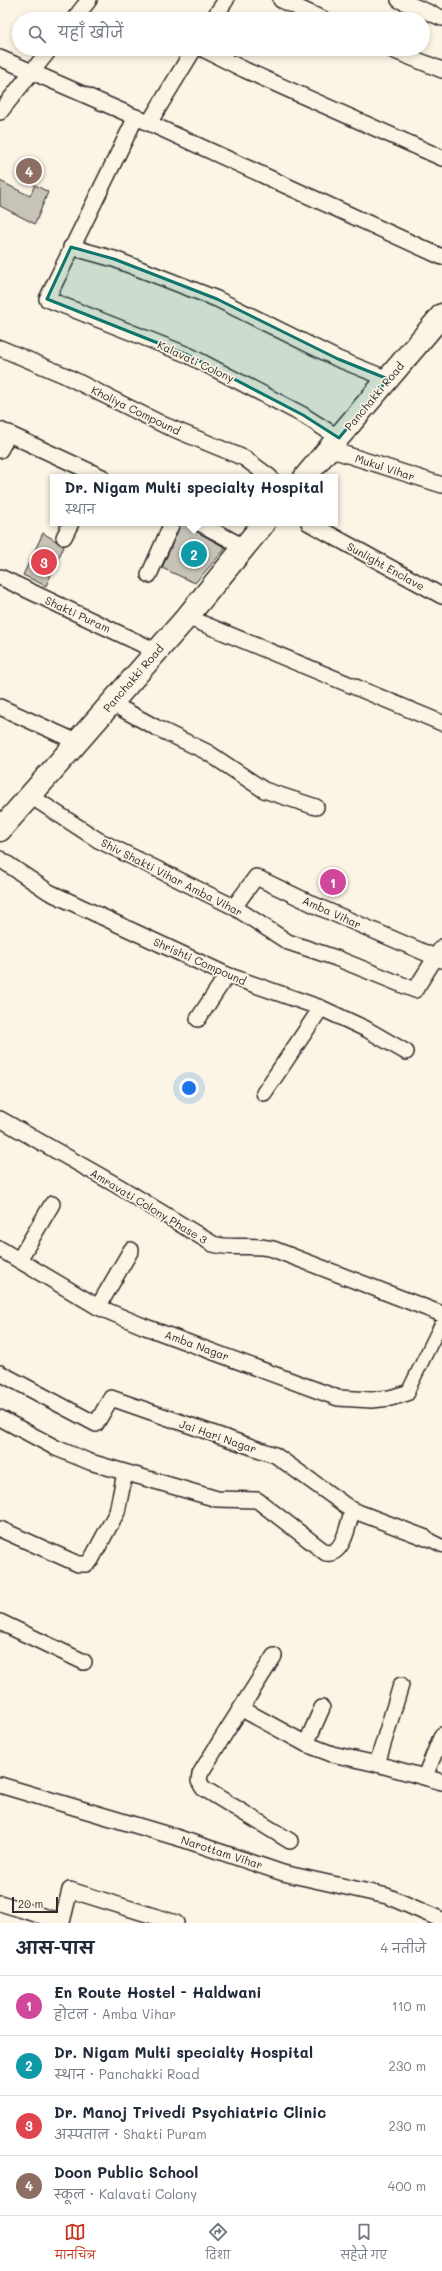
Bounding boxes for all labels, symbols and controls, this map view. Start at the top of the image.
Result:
search box [12,12,430,56]
text: यहाँ खोजें [58,22,123,42]
icon: search [26,23,48,45]
pin: 4 [16,156,42,186]
street label: Kalavati Colony [155,337,237,385]
street label: Panchakki Road [341,359,407,433]
street label: Kholiya Compound [89,382,183,438]
street label: Mukul Vihar [353,450,417,484]
popup [50,474,338,526]
text: Dr. Nigam Multi specialty Hospital [64,477,324,497]
text: स्थान [64,500,95,517]
street label: Sunlight Enclave [345,538,428,594]
pin: 2 [181,539,207,569]
pin: 3 [31,547,57,577]
street label: Shakti Puram [43,592,113,636]
street label: Panchakki Road [99,641,167,715]
street label: Shiv Shakti Vihar Amba Vihar [99,835,245,919]
pin: 1 [320,867,346,897]
street label: Amba Vihar [300,892,364,932]
street label: Shrishti Compound [151,934,249,988]
your location [179,1078,199,1098]
street label: Amravati Colony Phase 3 [88,1165,211,1247]
street label: Amba Nagar [163,1326,231,1364]
street label: Jai Hari Nagar [177,1416,259,1456]
street label: Narottam Vihar [179,1832,265,1872]
scale bar [12,1895,58,1914]
text: 20 m [18,1896,43,1911]
text: आस-पास [16,1936,94,1958]
text: 4 नतीजे [380,1939,426,1956]
text: En Route Hostel - Haldwani [54,1982,261,2002]
text: 1 [26,1997,32,2014]
text: 110 m [392,1997,426,2014]
text: होटल · Amba Vihar [54,2005,176,2022]
text: Dr. Nigam Multi specialty Hospital [54,2042,313,2062]
text: 2 [25,2057,33,2074]
text: 230 m [389,2057,426,2074]
text: स्थान · Panchakki Road [54,2065,199,2082]
text: Dr. Manoj Trivedi Psychiatric Clinic [54,2102,326,2122]
text: 3 [25,2117,33,2134]
text: 230 m [389,2117,426,2134]
text: अस्पताल · Shakti Puram [54,2125,207,2142]
text: Doon Public School [54,2162,198,2182]
text: 4 [25,2177,33,2194]
text: 400 m [388,2177,426,2194]
text: स्कूल · Kalavati Colony [54,2185,197,2202]
tab: मानचित्र [55,2221,95,2267]
tab: दिशा [206,2221,230,2267]
tab: सहेजे गए [341,2221,387,2267]

